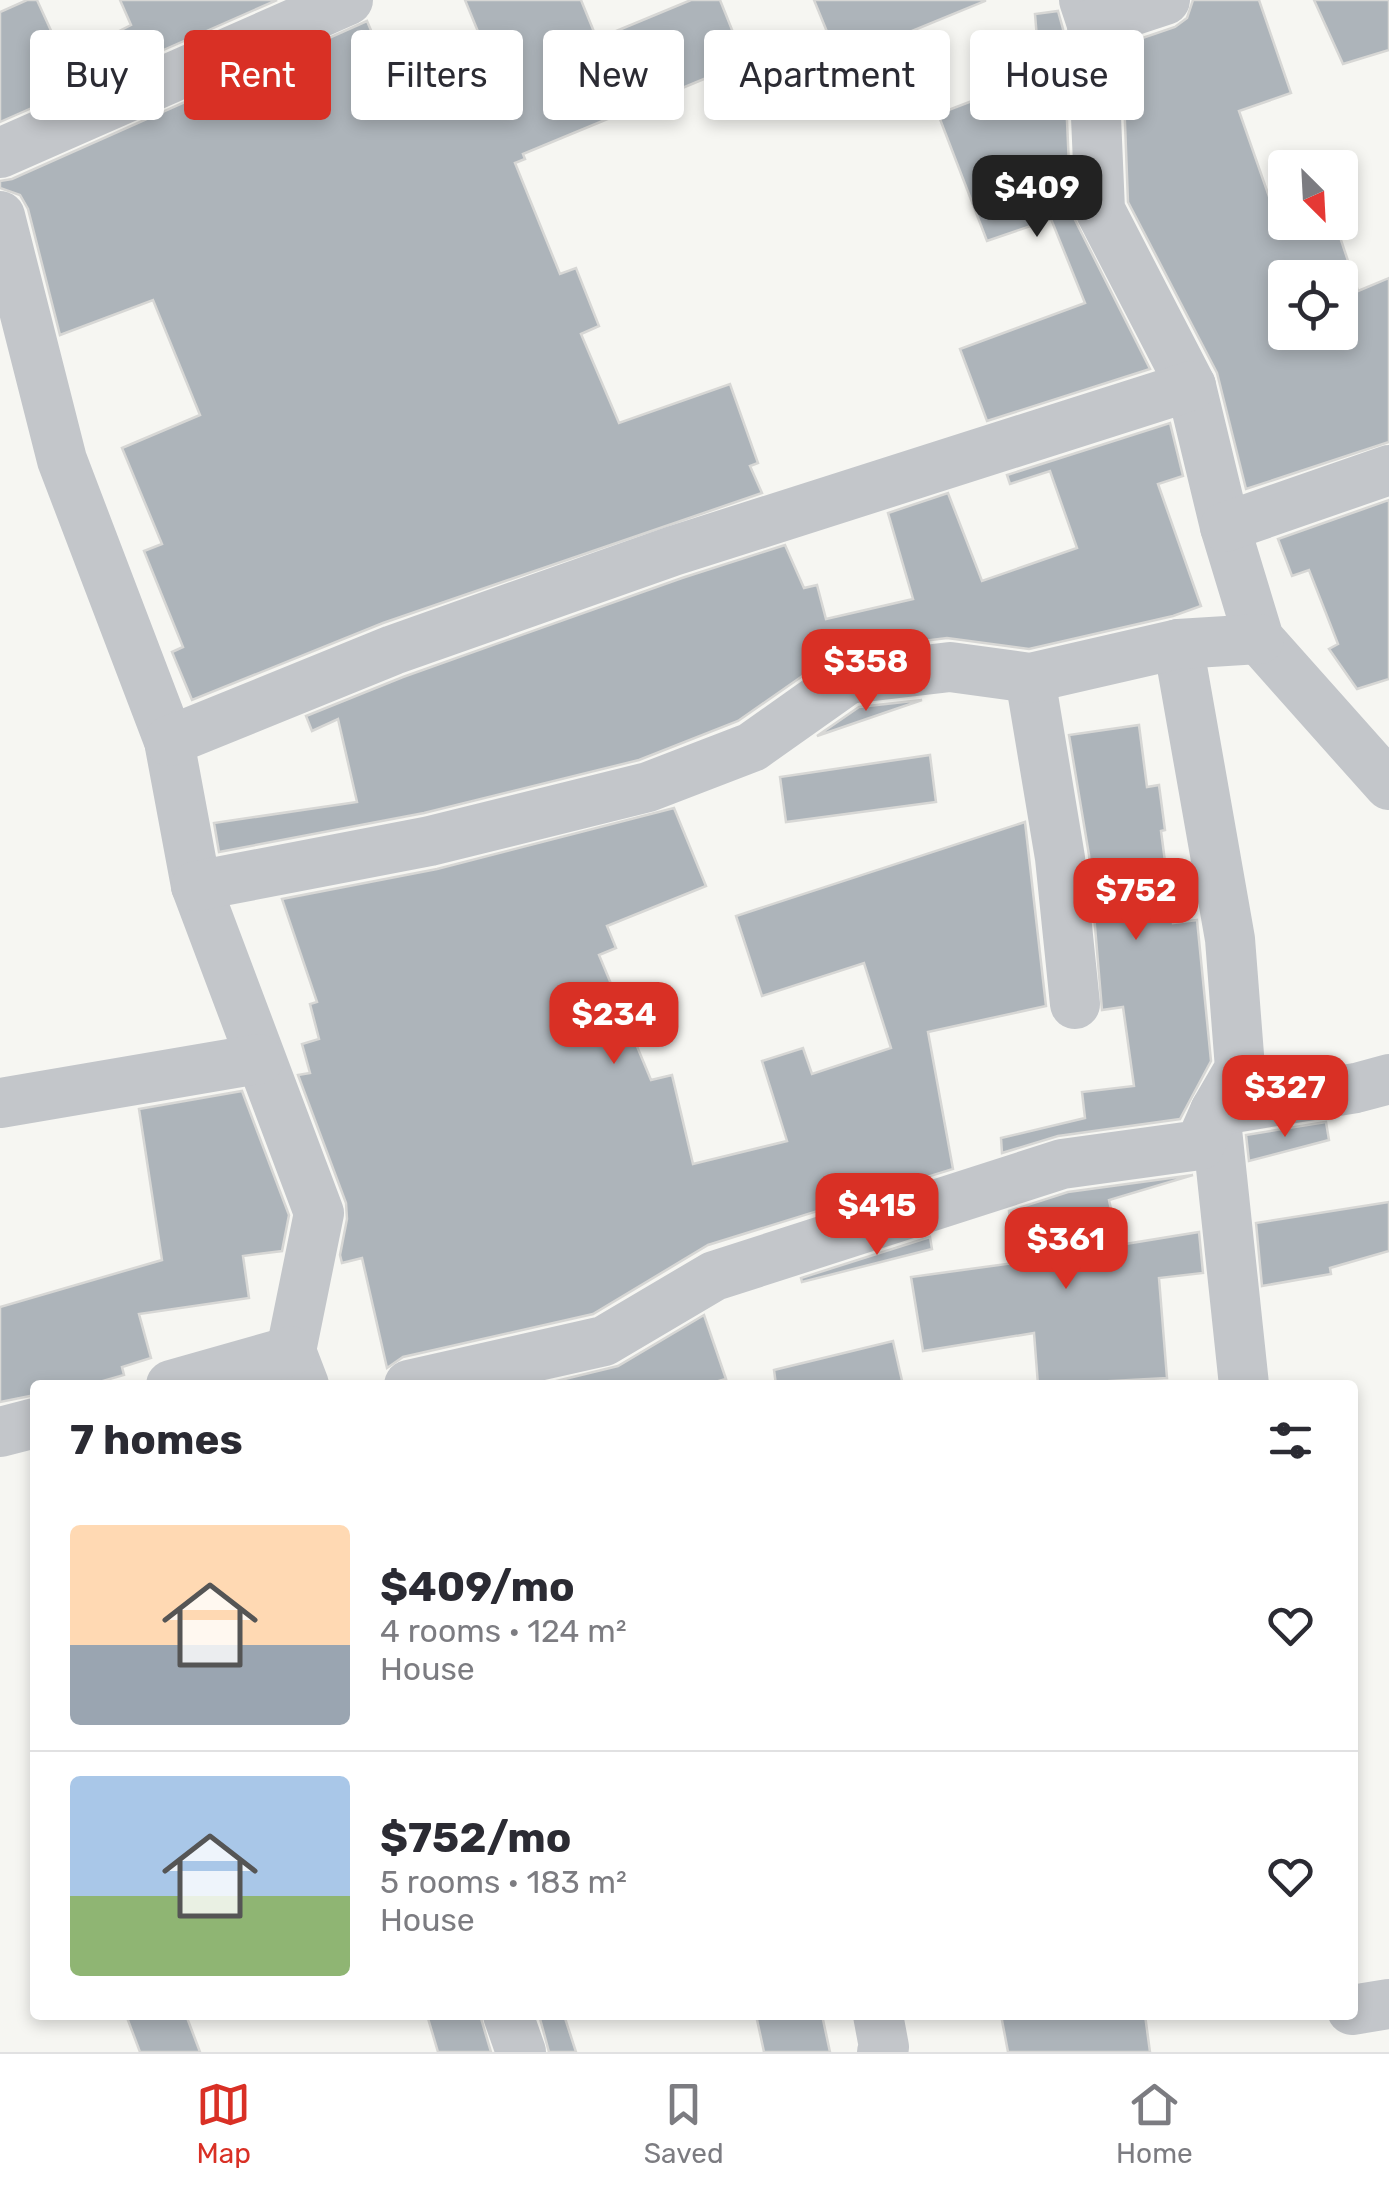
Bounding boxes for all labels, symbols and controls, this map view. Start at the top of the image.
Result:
chip: Buy [30,30,164,120]
chip: Rent [184,30,331,120]
chip: Filters [351,30,523,120]
chip: New [543,30,684,120]
chip: Apartment [704,30,950,120]
chip: House [970,30,1144,120]
north arrow [1268,150,1358,240]
map controls [1268,150,1358,350]
pin: $409 [978,155,1096,240]
text: $409 [994,168,1080,206]
button: locate [1268,260,1358,350]
pin: $358 [807,629,925,714]
text: $358 [824,642,908,680]
pin: $752 [1077,858,1195,943]
text: $752 [1095,871,1177,909]
pin: $234 [555,982,673,1067]
text: $234 [571,995,657,1033]
pin: $327 [1226,1055,1344,1140]
text: $327 [1244,1068,1326,1106]
pin: $415 [818,1173,936,1258]
text: $415 [837,1186,917,1224]
pin: $361 [1007,1207,1125,1292]
text: $361 [1027,1220,1105,1258]
icon: filters [1263,1413,1318,1468]
text: 7 homes [70,1415,243,1465]
text: $409/mo [380,1562,575,1612]
icon: home [150,1565,270,1685]
icon: heart [1263,1598,1318,1653]
text: 4 rooms · 124 m² [380,1612,627,1650]
text: House [380,1650,475,1688]
text: $752/mo [380,1813,571,1863]
icon: home [150,1816,270,1936]
icon: heart [1263,1849,1318,1904]
text: 5 rooms · 183 m² [380,1863,627,1901]
text: House [380,1901,475,1939]
tab: Map [196,2077,251,2170]
tab: Saved [644,2077,724,2170]
tab: Home [1116,2077,1193,2170]

